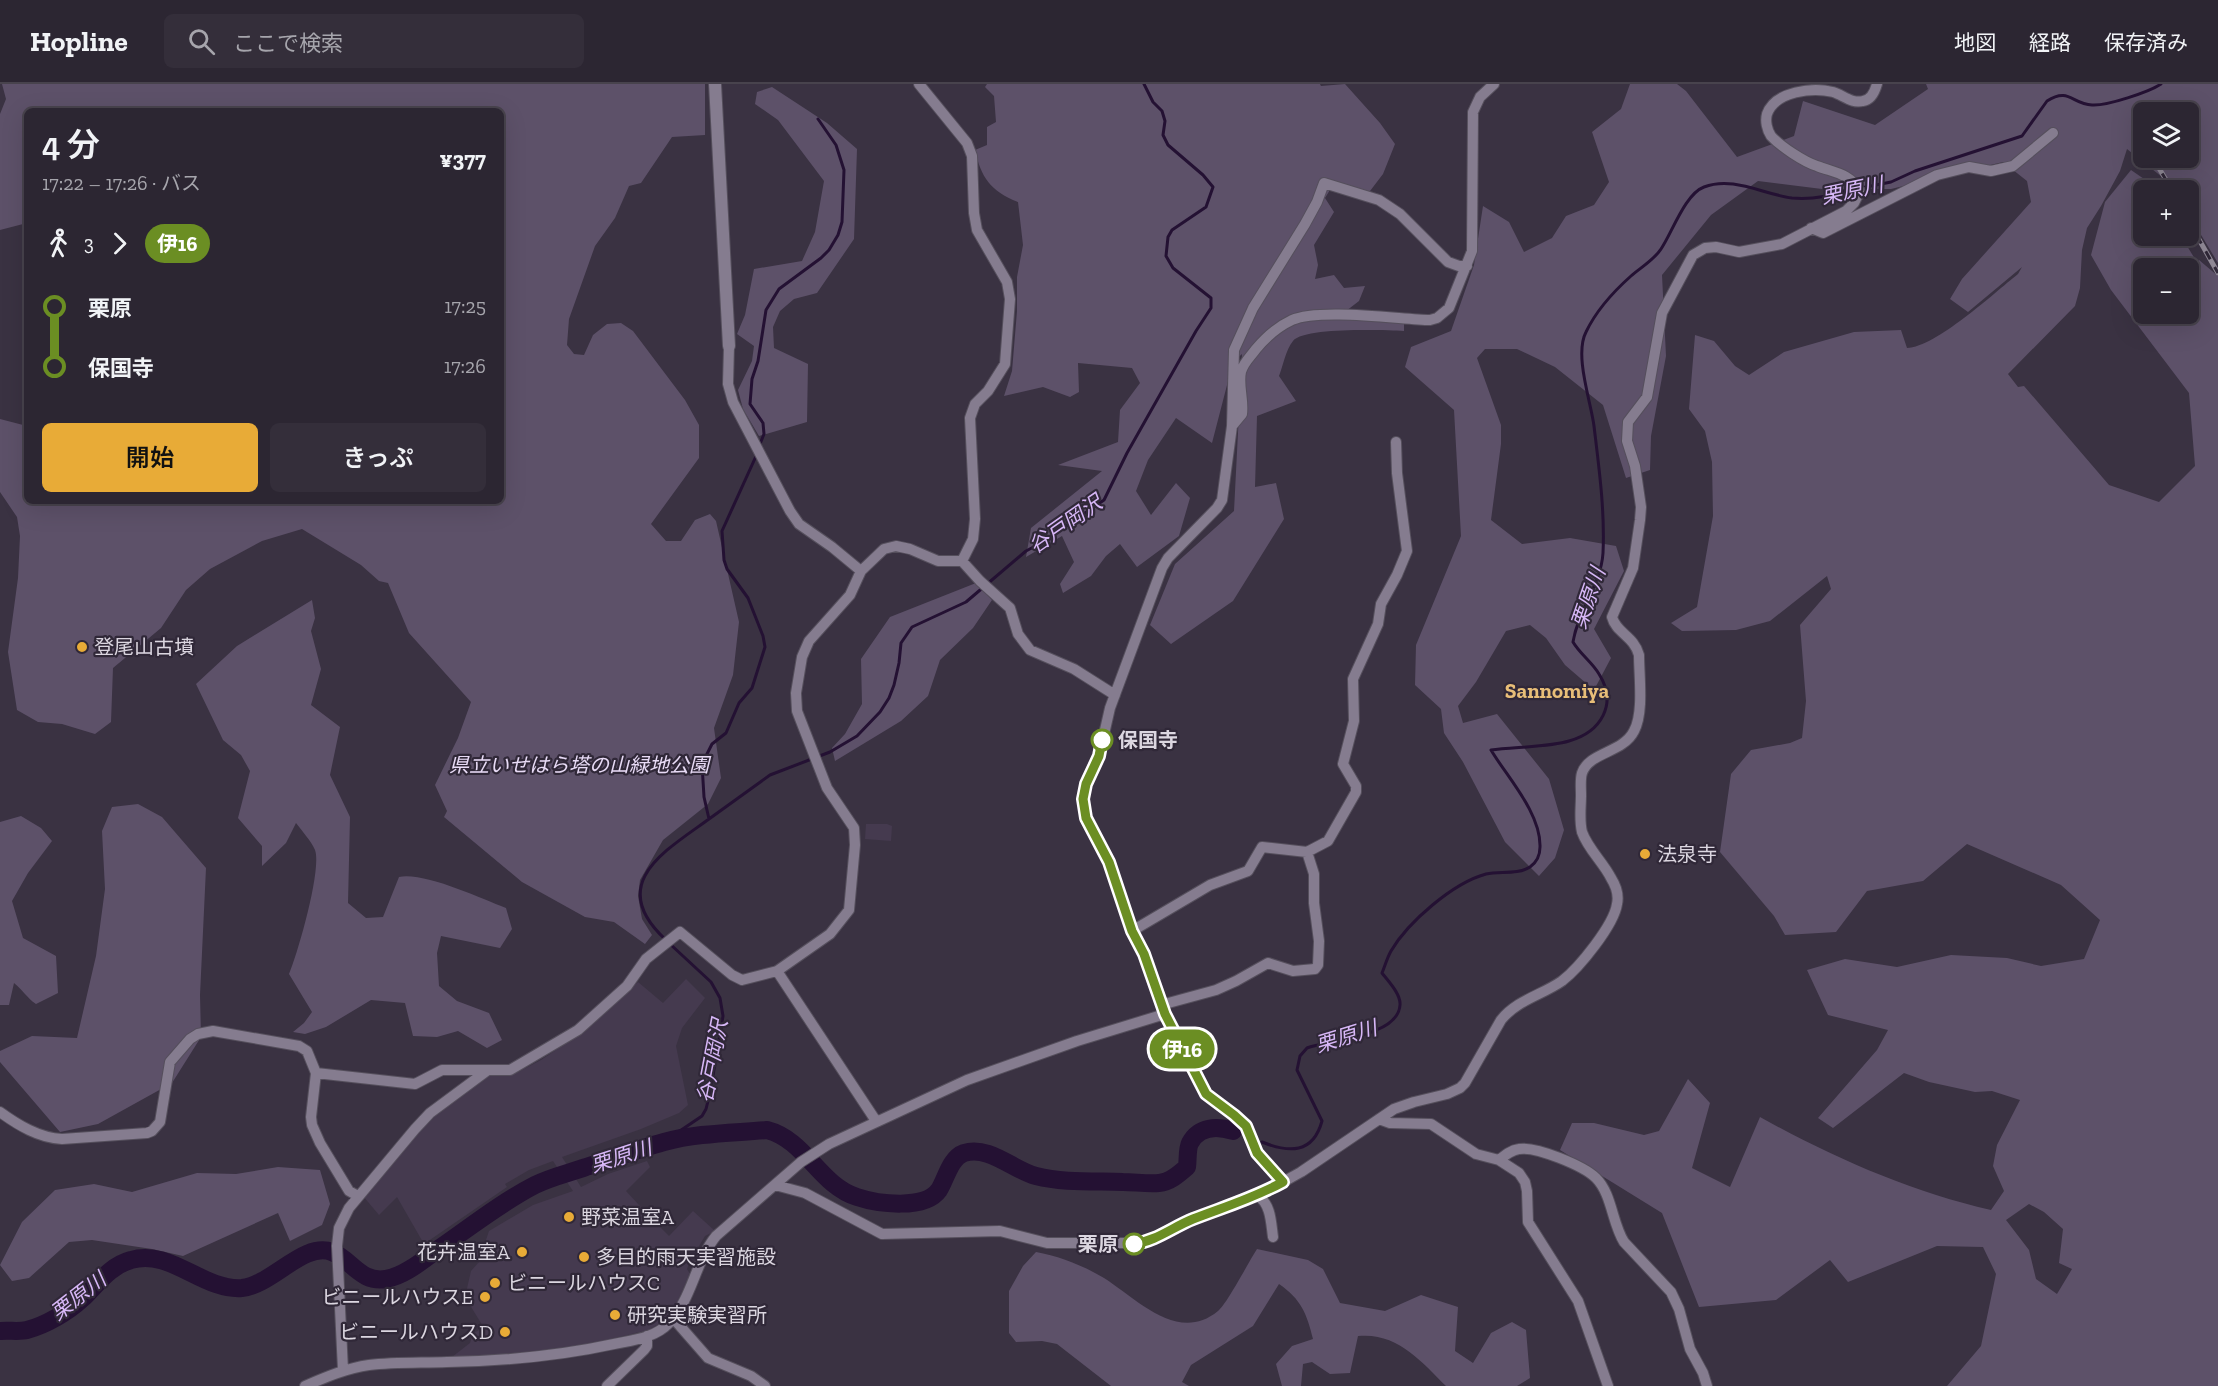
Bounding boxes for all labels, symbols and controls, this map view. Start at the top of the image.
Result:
search box [164,14,584,68]
text: Hopline [30,25,128,58]
icon: search [185,25,218,58]
text: ここで検索 [233,30,343,57]
text: 地図 [1954,30,1996,55]
text: 経路 [2029,30,2071,55]
text: 保存済み [2104,30,2188,55]
map controls [2133,102,2199,324]
button: layers [2133,102,2199,168]
text: 4 分 [42,125,100,164]
text: ¥377 [439,146,486,173]
text: 17:22 – 17:26 · バス [42,171,201,195]
water label: 栗原川 [1819,171,1887,209]
button: + [2133,180,2199,246]
icon: walk [42,227,75,260]
icon: forward [103,227,136,260]
text: 3 [84,231,94,255]
text: 伊16 [157,231,198,256]
button: − [2133,258,2199,324]
text: 17:25 [444,294,486,318]
text: 栗原 [88,295,132,322]
text: 17:26 [444,354,486,378]
text: 保国寺 [88,355,154,382]
button: 開始 [42,423,258,492]
button: きっぷ [270,423,486,492]
water label: 谷戸岡沢 [1023,488,1109,558]
water label: 栗原川 [1566,562,1611,632]
place label: 登尾山古墳 [94,635,194,659]
marker: 登尾山古墳 [75,640,89,654]
district label: Sannomiya [1505,678,1610,703]
place label: 保国寺 [1118,728,1178,752]
marker: 保国寺 [1091,729,1113,751]
park label: 県立いせはら塔の山緑地公園 [449,753,712,777]
place label: 法泉寺 [1657,842,1717,866]
marker: 法泉寺 [1638,847,1652,861]
water label: 谷戸岡沢 [692,1014,733,1105]
water label: 栗原川 [1312,1014,1382,1057]
line badge: 伊16 [1148,1030,1216,1068]
text: 伊16 [1162,1037,1202,1062]
water label: 栗原川 [587,1134,657,1178]
place label: 野菜温室A [581,1205,675,1229]
marker: 野菜温室A [562,1210,576,1224]
place label: 栗原 [1078,1232,1118,1256]
marker: 栗原 [1123,1233,1145,1255]
place label: 花卉温室A [417,1240,511,1264]
marker: 花卉温室A [515,1245,529,1259]
place label: 多目的雨天実習施設 [596,1245,776,1269]
marker: 多目的雨天実習施設 [577,1250,591,1264]
water label: 栗原川 [45,1266,112,1325]
place label: ビニールハウスC [507,1271,660,1295]
marker: ビニールハウスC [488,1276,502,1290]
place label: ビニールハウスE [321,1285,473,1309]
marker: ビニールハウスE [478,1290,492,1304]
place label: 研究実験実習所 [627,1303,767,1327]
marker: 研究実験実習所 [608,1308,622,1322]
place label: ビニールハウスD [339,1320,493,1344]
marker: ビニールハウスD [498,1325,512,1339]

